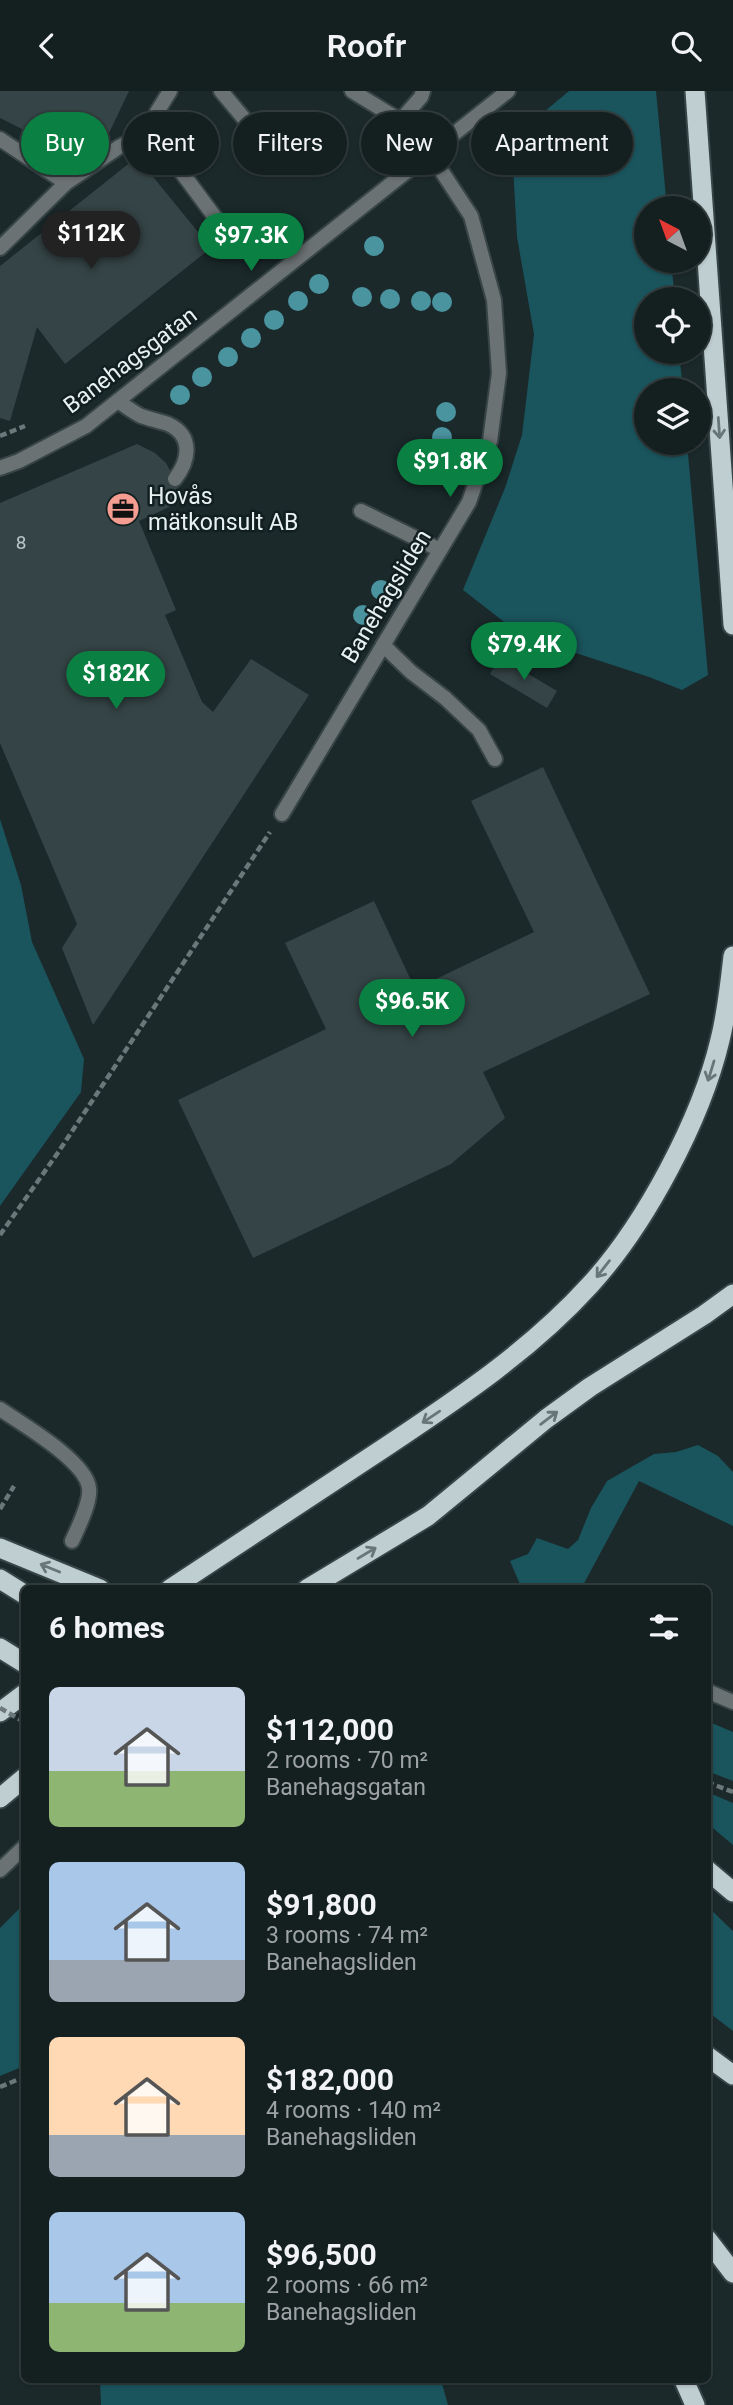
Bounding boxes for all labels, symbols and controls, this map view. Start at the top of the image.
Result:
icon: back [28,27,66,65]
text: Roofr [327,27,406,65]
icon: search [667,27,705,65]
chip: Buy [21,112,109,175]
chip: Rent [123,112,219,175]
chip: Filters [233,112,347,175]
chip: New [361,112,457,175]
chip: Apartment [471,112,633,175]
north arrow [634,196,710,273]
map controls [634,196,711,455]
pin: $112K [42,211,140,271]
pin: $97.3K [194,213,308,273]
text: $112K [57,220,125,247]
text: $97.3K [214,222,288,249]
button: locate [634,287,711,364]
street label: Banehagsgatan [58,302,202,419]
button: layers [634,378,711,455]
one-way arrow [713,416,726,439]
pin: $91.8K [393,439,507,499]
text: $91.8K [413,448,487,475]
place label: Hovås mätkonsult AB [148,483,298,536]
office icon: Hovås mätkonsult AB [104,490,142,528]
street label: Banehagsliden [336,525,437,668]
house number: 8 [16,531,26,554]
pin: $79.4K [467,623,581,682]
text: $79.4K [487,631,561,658]
pin: $182K [67,651,165,711]
text: $182K [82,660,150,687]
pin: $96.5K [355,979,469,1039]
text: $96.5K [375,988,449,1015]
one-way arrow [703,1059,716,1081]
one-way arrow [595,1260,610,1278]
one-way arrow [422,1410,441,1424]
one-way arrow [539,1410,558,1425]
one-way arrow [356,1545,376,1559]
one-way arrow [40,1561,61,1574]
icon: filters [645,1608,683,1646]
text: 6 homes [49,1610,165,1645]
text: $112,000 [266,1712,394,1747]
icon: home [105,1715,189,1799]
text: 2 rooms · 70 m² [266,1747,428,1774]
text: Banehagsgatan [266,1774,426,1801]
text: $91,800 [266,1887,377,1922]
icon: home [105,1890,189,1974]
text: 3 rooms · 74 m² [266,1922,428,1949]
text: Banehagsliden [266,1949,417,1976]
text: $182,000 [266,2062,394,2097]
icon: home [105,2065,189,2149]
text: 4 rooms · 140 m² [266,2097,441,2124]
text: Banehagsliden [266,2124,417,2151]
text: $96,500 [266,2237,377,2272]
icon: home [105,2240,189,2324]
text: 2 rooms · 66 m² [266,2272,428,2299]
text: Banehagsliden [266,2299,417,2326]

